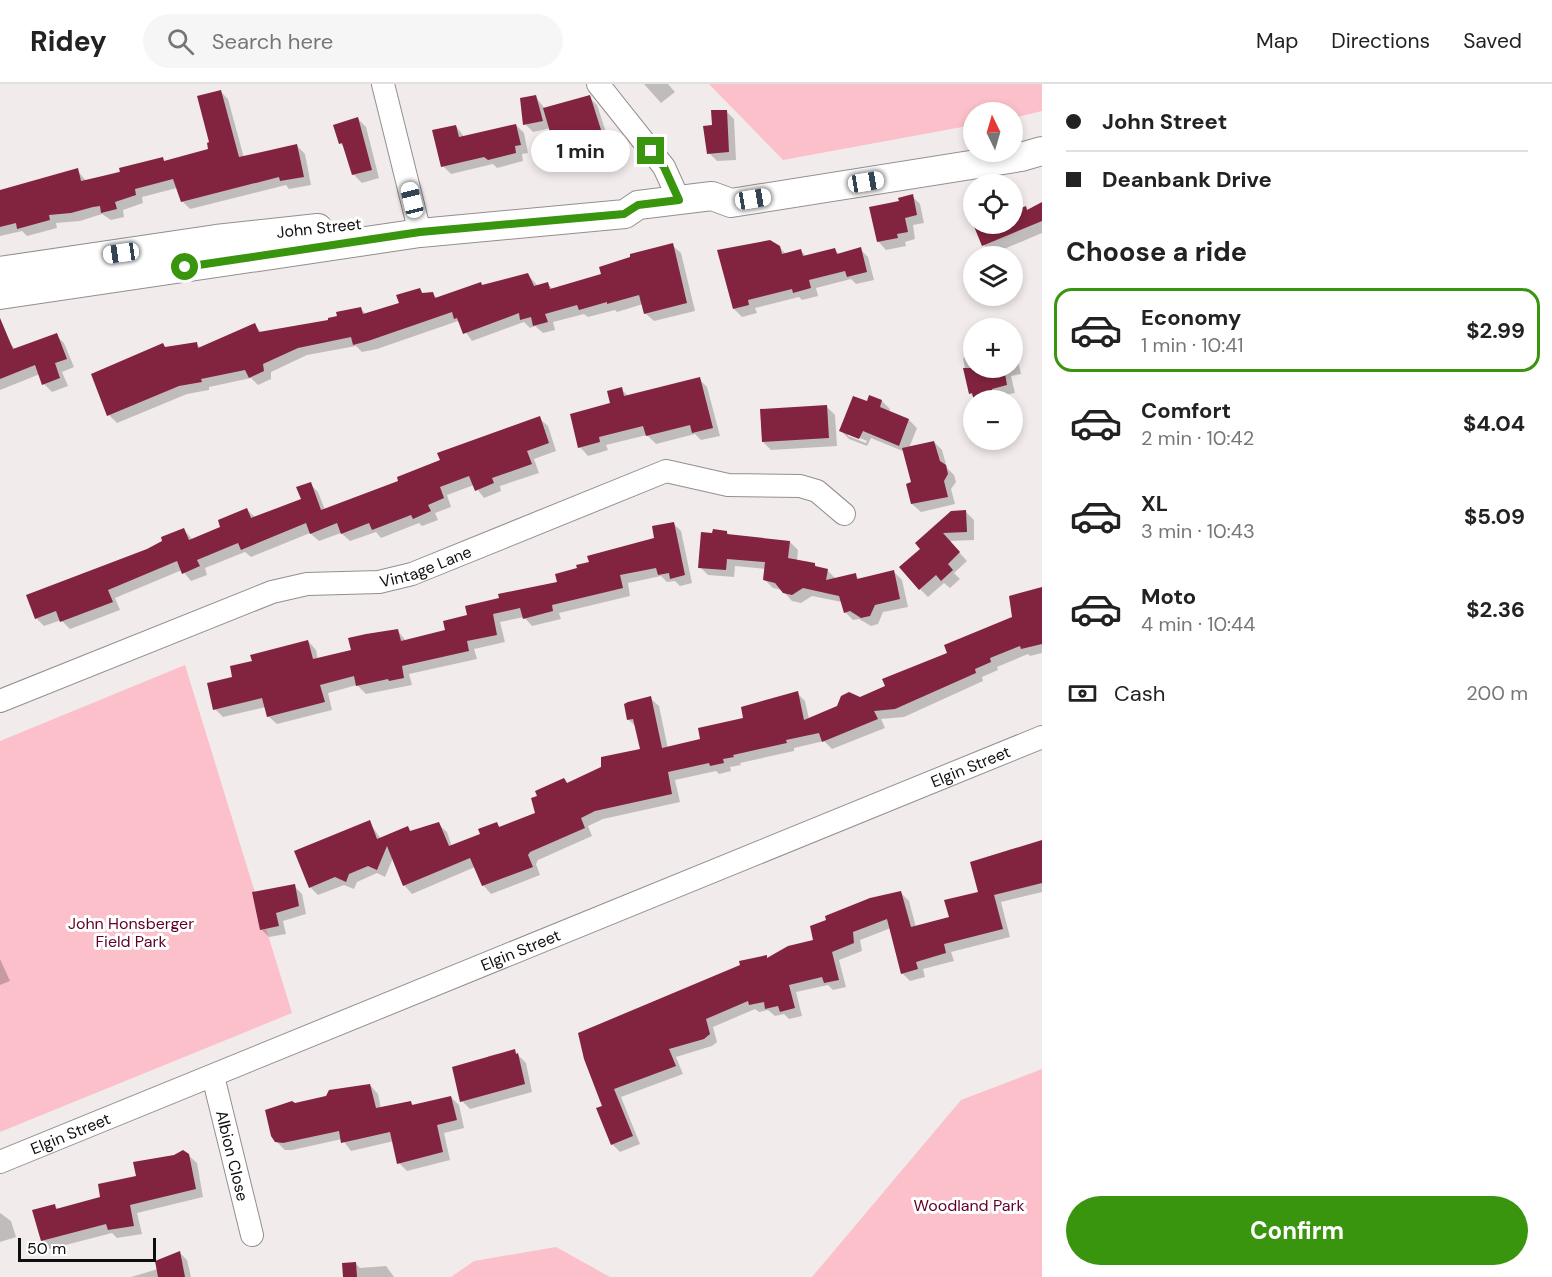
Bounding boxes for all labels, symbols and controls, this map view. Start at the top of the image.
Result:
search box [143,14,563,68]
text: Ridey [30,23,107,60]
icon: search [164,25,197,58]
text: Search here [212,27,333,56]
text: Map [1256,27,1298,55]
text: Directions [1331,27,1430,55]
text: Saved [1463,27,1522,55]
north arrow [963,102,1023,162]
map controls [963,102,1023,450]
text: John Street [1102,107,1227,136]
callout: 1 min [531,130,630,172]
route end [637,137,664,164]
text: 1 min [556,138,605,164]
text: Deanbank Drive [1102,165,1272,194]
car [847,170,885,194]
button: locate [963,174,1023,234]
car [399,180,425,220]
car [734,187,772,211]
street label: John Street [275,213,363,243]
text: Choose a ride [1066,234,1247,269]
car [102,242,140,264]
button: layers [963,246,1023,306]
route start [171,253,198,280]
icon: car [1069,303,1123,357]
text: Economy [1141,303,1241,332]
text: $2.99 [1466,316,1525,345]
button: + [963,318,1023,378]
text: 1 min · 10:41 [1141,332,1244,358]
button: − [963,390,1023,450]
icon: car [1069,396,1123,450]
text: Comfort [1141,396,1231,425]
text: $4.04 [1463,409,1525,438]
text: 2 min · 10:42 [1141,425,1254,451]
icon: car [1069,489,1123,543]
text: XL [1141,489,1168,518]
text: $5.09 [1464,502,1525,531]
text: 3 min · 10:43 [1141,518,1255,544]
street label: Vintage Lane [377,541,474,592]
icon: car [1069,582,1123,636]
text: Moto [1141,582,1196,611]
text: $2.36 [1466,595,1525,624]
text: 4 min · 10:44 [1141,611,1255,637]
icon: cash [1066,677,1099,710]
text: Cash [1114,679,1165,708]
text: 200 m [1466,680,1528,706]
street label: Elgin Street [927,741,1013,792]
park label: John Honsberger Field Park [68,913,194,952]
street label: Elgin Street [477,924,563,975]
street label: Elgin Street [27,1108,113,1159]
street label: Albion Close [211,1108,254,1203]
park label: Woodland Park [913,1195,1025,1216]
button: Confirm [1066,1196,1528,1265]
scale bar [18,1235,156,1262]
text: 50 m [27,1238,66,1259]

